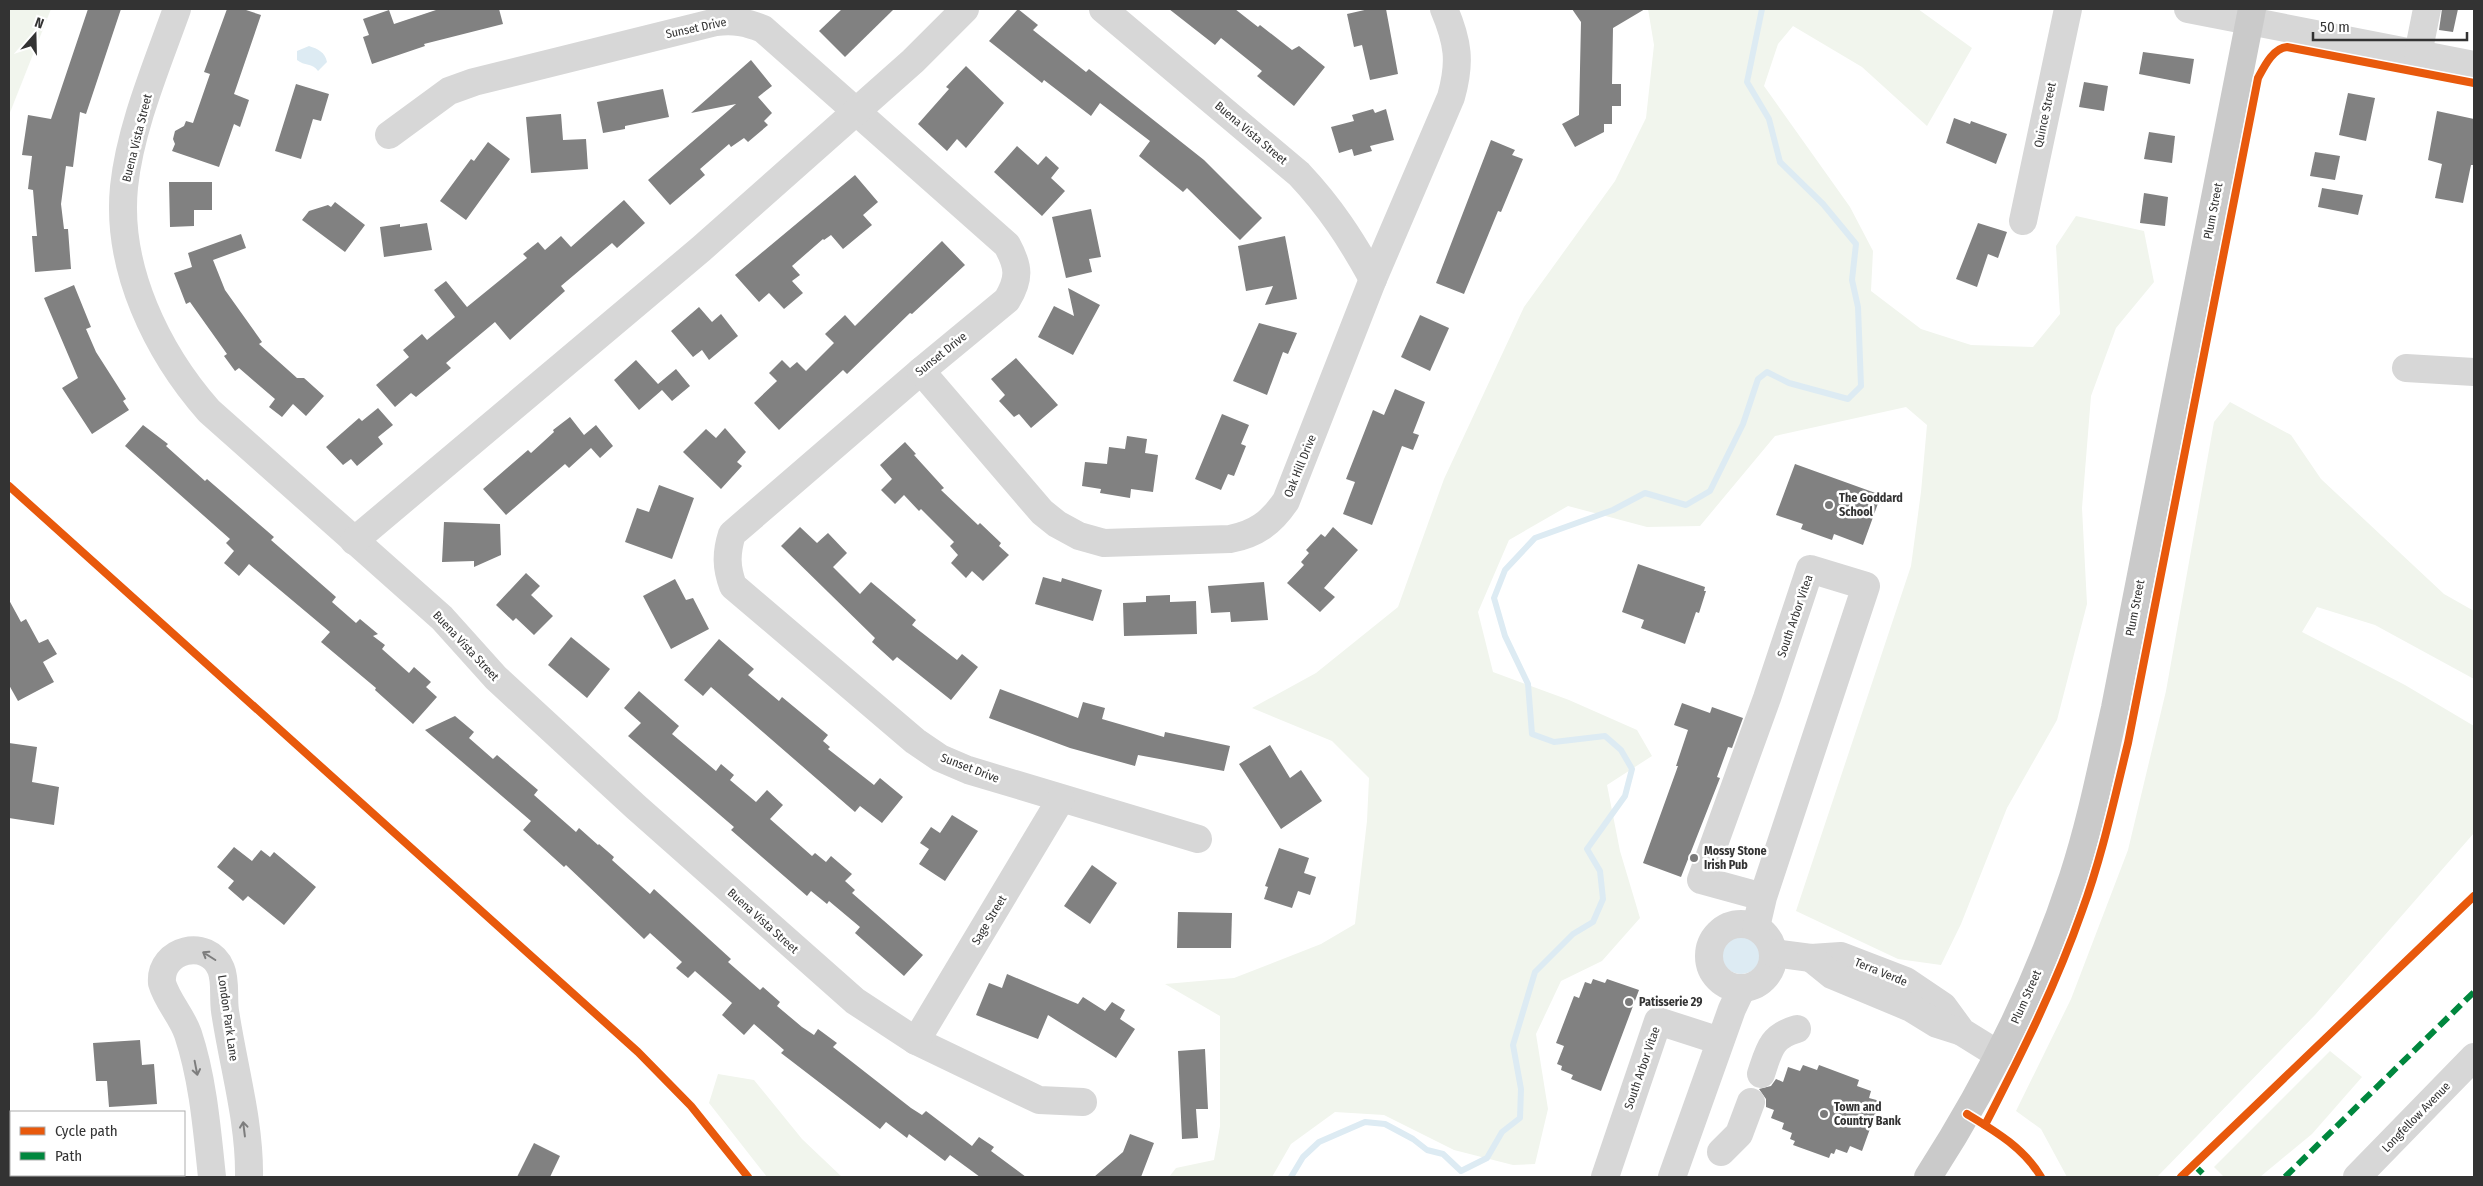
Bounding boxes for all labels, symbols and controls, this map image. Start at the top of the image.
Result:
north arrow [10,10,60,60]
scale bar [2313,10,2467,42]
text: N [32,14,46,33]
street label: Sunset Drive [664,15,728,41]
text: 50 m [2320,18,2350,36]
street label: Quince Street [2031,81,2059,149]
street label: Buena Vista Street [119,93,155,183]
street label: Buena Vista Street [1212,99,1290,167]
street label: Plum Street [2201,182,2225,240]
street label: Sunset Drive [913,329,969,379]
street label: Oak Hill Drive [1281,432,1319,499]
place label: The Goddard School [1839,491,1903,519]
marker: The Goddard School [1823,499,1835,511]
street label: South Arbor Vitea [1774,573,1816,659]
street label: Plum Street [2123,579,2147,637]
street label: Buena Vista Street [430,608,502,684]
street label: Sunset Drive [939,750,1001,786]
place label: Mossy Stone Irish Pub [1704,844,1767,872]
marker: Mossy Stone Irish Pub [1688,852,1700,864]
street label: Buena Vista Street [725,886,801,956]
street label: Sage Street [969,893,1009,947]
one-way arrow [202,951,216,961]
street label: Terra Verde [1853,955,1909,989]
street label: Plum Street [2008,968,2044,1026]
street label: London Park Lane [215,974,241,1062]
place label: Patisserie 29 [1639,995,1703,1009]
marker: Patisserie 29 [1623,996,1635,1008]
street label: South Arbor Vitae [1621,1025,1663,1111]
one-way arrow [191,1060,201,1076]
street label: Longfellow Avenue [2379,1079,2453,1155]
place label: Town and Country Bank [1834,1100,1902,1128]
marker: Town and Country Bank [1818,1108,1830,1120]
legend [10,1111,185,1176]
one-way arrow [239,1121,249,1137]
text: Cycle path [55,1122,118,1140]
text: Path [55,1147,82,1165]

